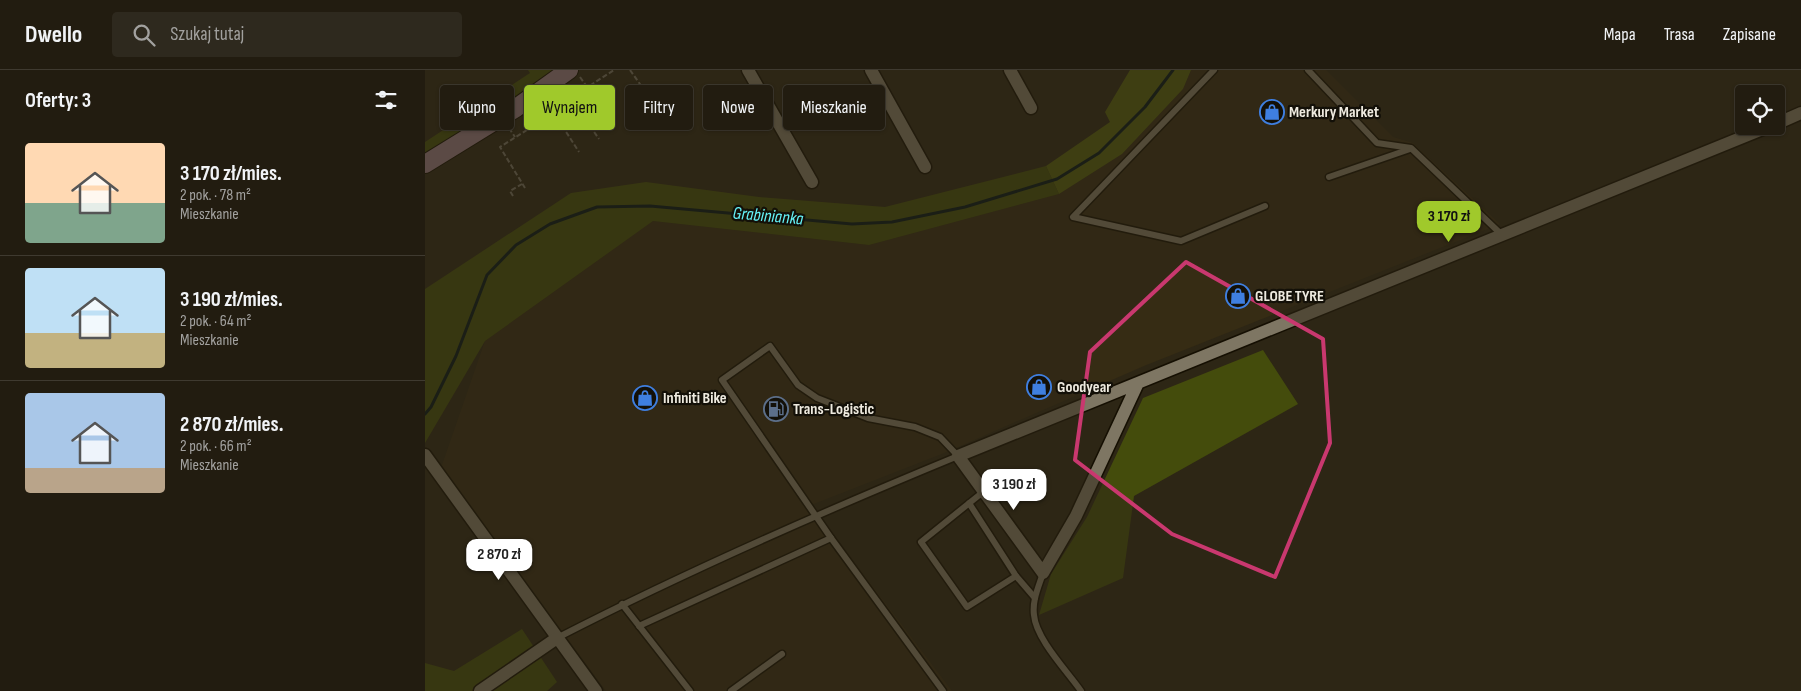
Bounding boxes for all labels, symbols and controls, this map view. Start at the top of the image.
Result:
search box [112,12,462,57]
text: Dwello [25,20,82,49]
icon: search [130,21,158,49]
text: Szukaj tutaj [170,23,244,46]
text: Mapa [1604,24,1636,45]
text: Trasa [1664,24,1695,45]
text: Zapisane [1723,24,1776,45]
chip: Kupno [440,85,514,130]
chip: Wynajem [524,85,615,130]
chip: Filtry [625,85,693,130]
chip: Nowe [703,85,773,130]
chip: Mieszkanie [783,85,885,130]
map controls [1735,85,1785,135]
button: locate [1735,85,1785,135]
icon: filters [372,86,400,114]
text: Oferty: 3 [25,88,91,113]
shop icon: Merkury Market [1259,99,1285,125]
place label: Merkury Market [1289,103,1379,122]
text: 3 170 zł/mies. [180,161,282,186]
icon: home [65,163,125,223]
text: 2 pok. · 78 m² [180,186,251,205]
pin: 3 170 zł [1397,200,1501,243]
water label: Grabinianka [732,202,805,230]
text: Mieszkanie [180,205,239,224]
text: 3 170 zł [1428,207,1470,226]
shop icon: GLOBE TYRE [1225,283,1251,309]
text: 3 190 zł/mies. [180,287,283,312]
place label: GLOBE TYRE [1255,287,1324,306]
icon: home [65,288,125,348]
text: 2 pok. · 64 m² [180,312,252,331]
text: Mieszkanie [180,331,239,350]
shop icon: Goodyear [1026,374,1052,400]
place label: Goodyear [1057,378,1111,397]
shop icon: Infiniti Bike [632,385,658,411]
place label: Infiniti Bike [663,389,727,408]
fuel station icon: Trans-Logistic [763,396,789,422]
place label: Trans-Logistic [793,400,875,419]
text: 2 870 zł/mies. [180,412,283,437]
icon: home [65,413,125,473]
text: 2 pok. · 66 m² [180,437,252,456]
text: Mieszkanie [180,456,239,475]
pin: 3 190 zł [962,468,1066,511]
text: 3 190 zł [992,475,1036,494]
pin: 2 870 zł [447,538,551,581]
text: 2 870 zł [477,545,521,564]

